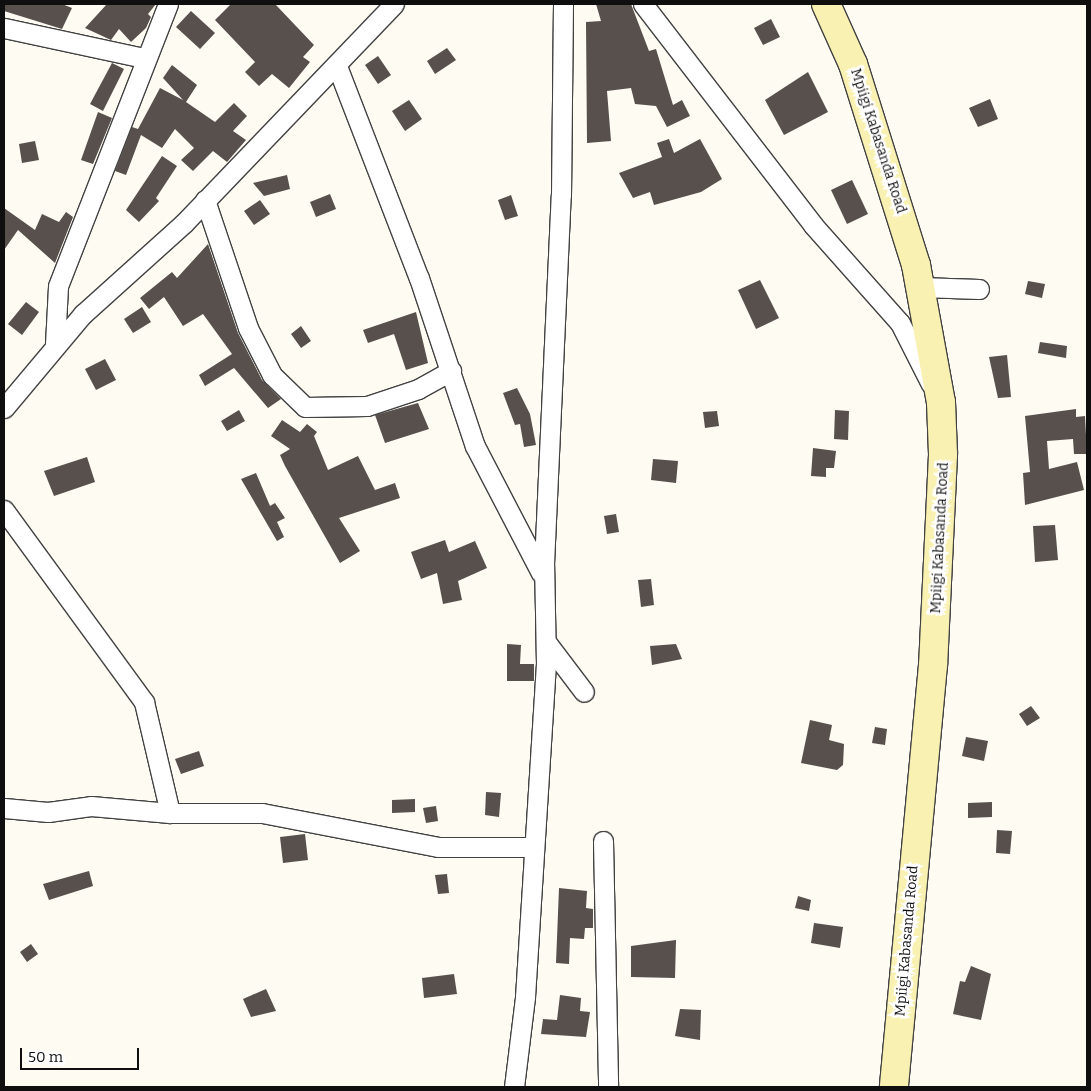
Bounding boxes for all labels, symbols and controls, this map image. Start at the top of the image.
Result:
street label: Mpiigi Kabasanda Road [847,66,909,216]
street label: Mpiigi Kabasanda Road [928,462,952,614]
street label: Mpiigi Kabasanda Road [892,865,922,1017]
scale bar [22,1038,141,1070]
text: 50 m [28,1048,63,1066]

